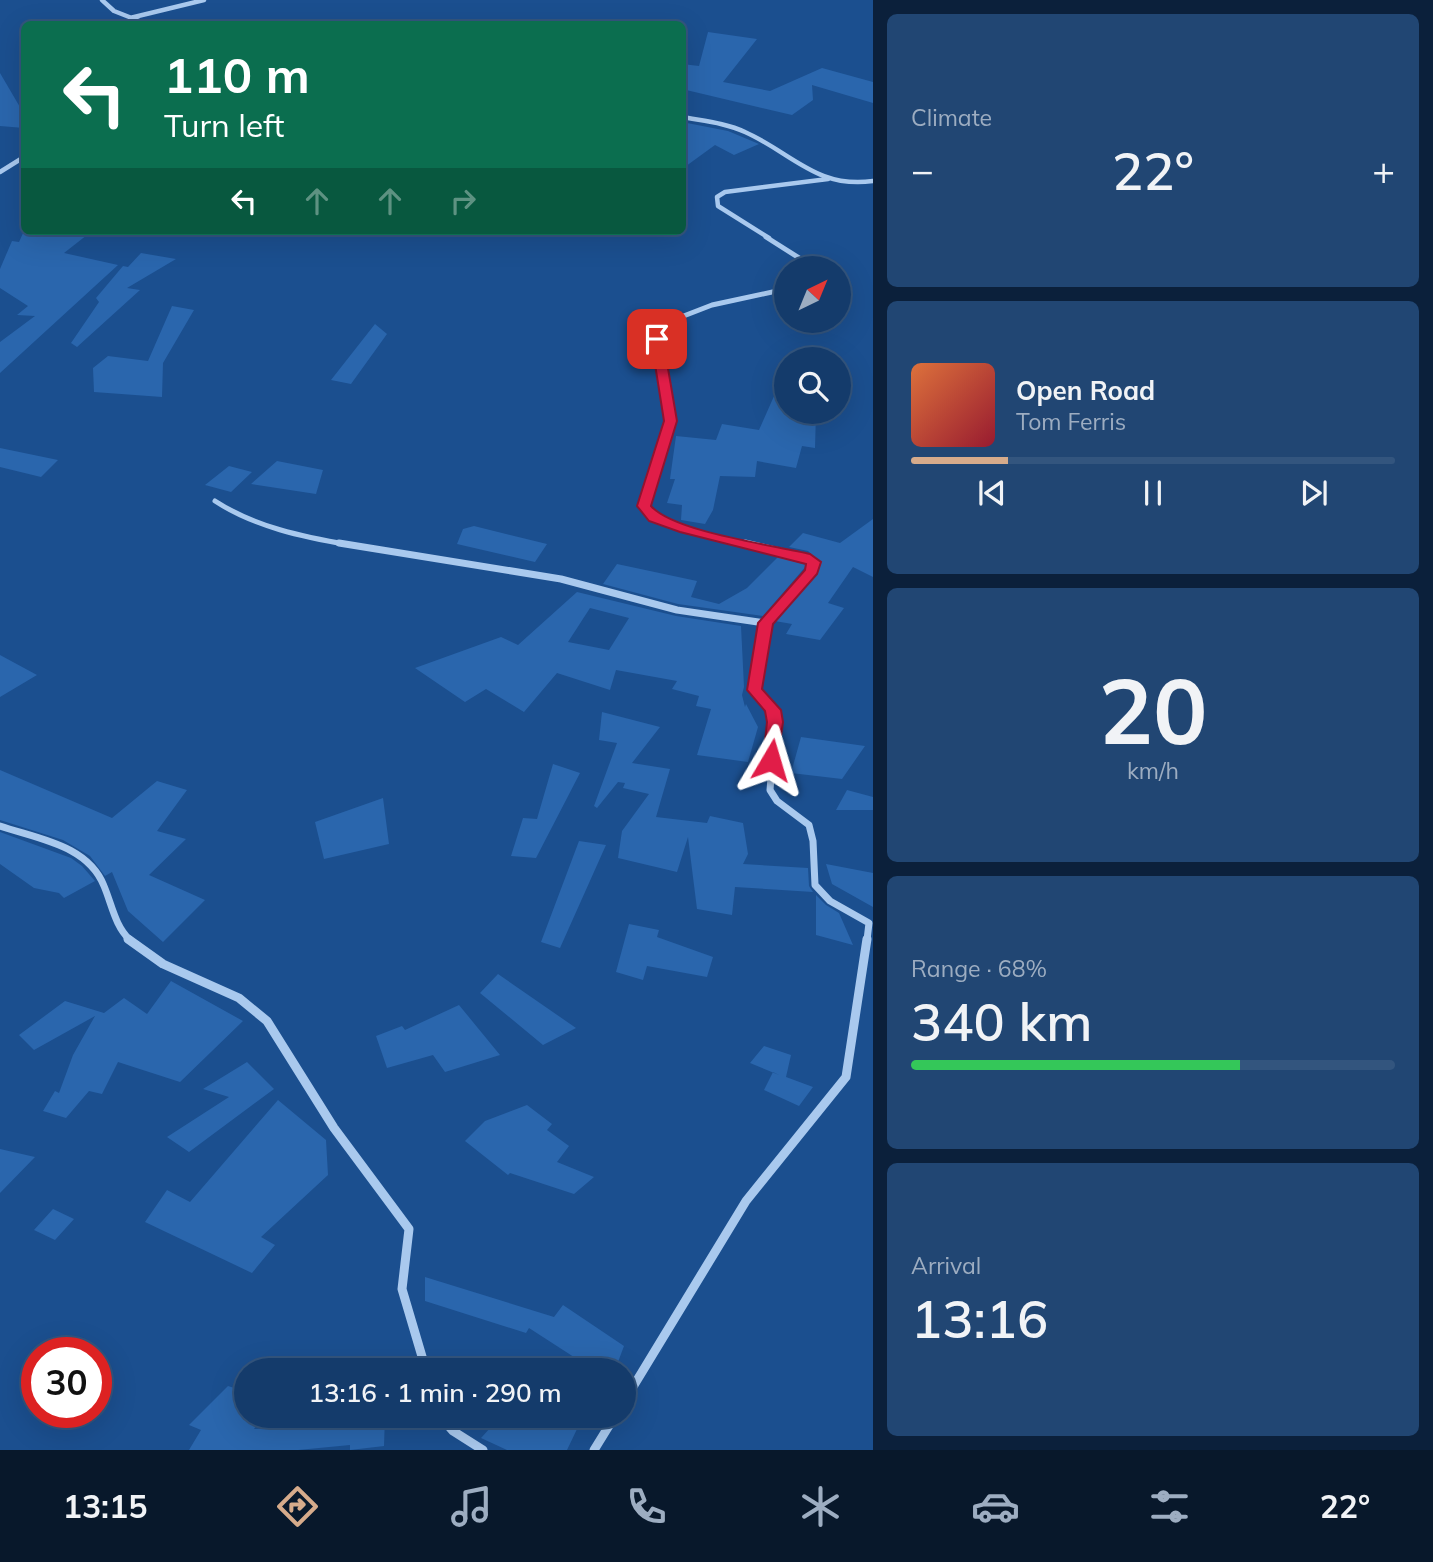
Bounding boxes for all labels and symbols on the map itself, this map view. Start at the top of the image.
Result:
north arrow [774,256,850,332]
pin [627,309,687,369]
position arrow [734,723,808,797]
speed limit sign: 30 [21,1337,112,1428]

